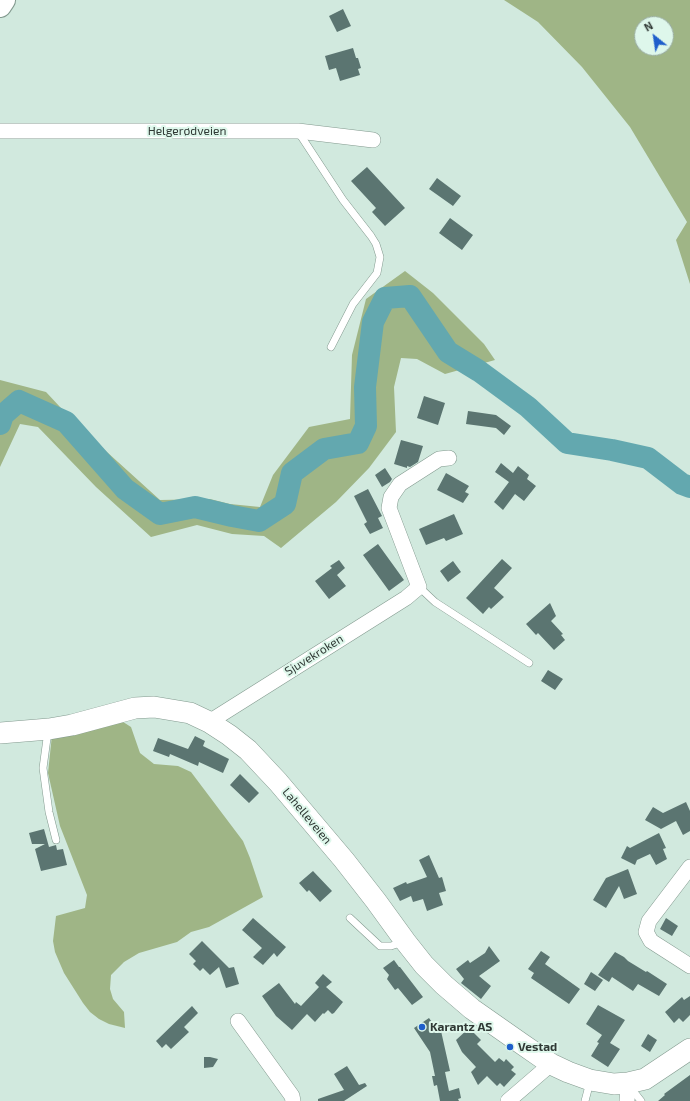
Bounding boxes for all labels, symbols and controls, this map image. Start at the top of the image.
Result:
north arrow [634,16,674,56]
text: N [642,18,655,34]
street label: Helgerødveien [148,124,226,138]
street label: Sjuvekroken [282,631,346,679]
street label: Lahelleveien [279,785,335,847]
place label: Karantz AS [430,1020,492,1034]
marker: Karantz AS [417,1022,427,1032]
place label: Vestad [518,1040,557,1054]
marker: Vestad [505,1042,515,1052]

